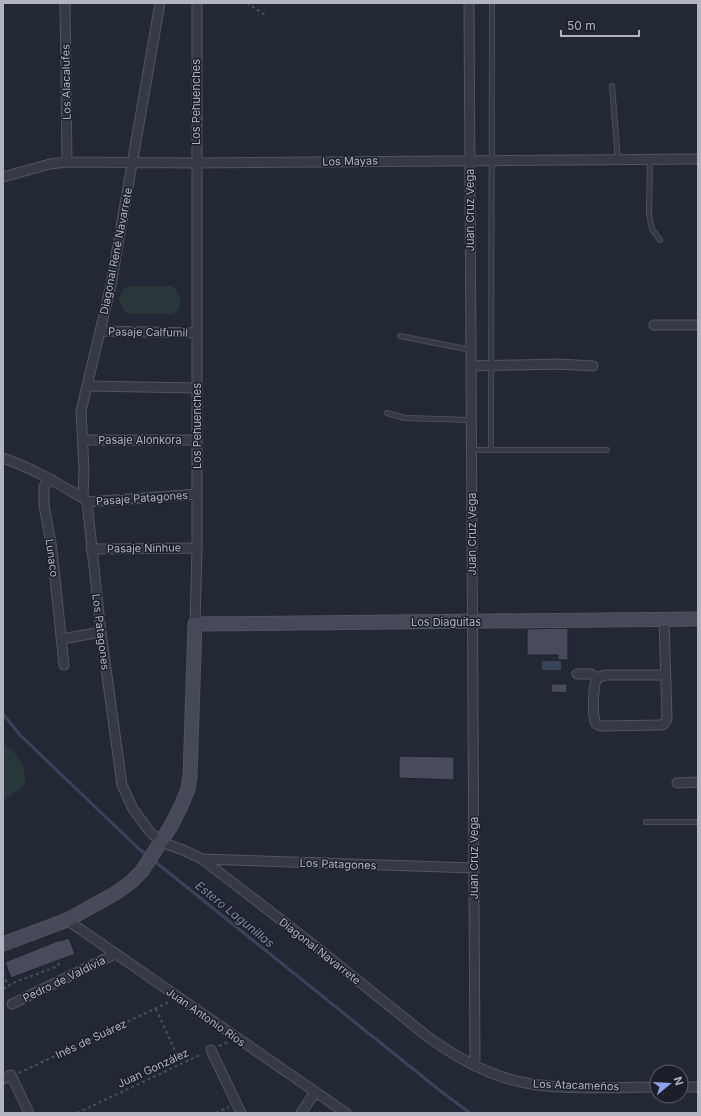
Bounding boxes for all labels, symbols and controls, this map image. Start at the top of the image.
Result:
scale bar [561,12,639,38]
text: 50 m [567,18,596,33]
street label: Los Alacalufes [58,44,74,120]
street label: Los Pehuenches [189,59,203,145]
street label: Los Mayas [322,154,378,168]
street label: Juan Cruz Vega [463,169,477,251]
street label: Diagonal René Navarrete [97,186,135,316]
street label: Pasaje Calfumil [108,324,188,340]
street label: Los Pehuenches [190,383,204,469]
street label: Pasaje Alonkora [98,433,182,447]
street label: Pasaje Patagones [95,488,189,508]
street label: Juan Cruz Vega [465,493,479,575]
street label: Lunaco [42,538,62,578]
street label: Pasaje Ninhue [107,540,181,556]
street label: Los Patagones [89,593,113,671]
street label: Los Diaguitas [411,615,481,629]
street label: Juan Cruz Vega [467,817,481,899]
street label: Los Patagones [299,856,377,872]
water label: Estero Lagunillas [192,878,278,950]
street label: Diagonal Navarrete [276,915,364,987]
street label: Pedro de Valdivia [20,953,108,1005]
street label: Juan Antonio Ríos [164,984,249,1050]
street label: Inés de Suárez [53,1016,129,1062]
street label: Juan González [115,1045,191,1091]
north arrow [649,1064,689,1104]
text: N [671,1075,686,1087]
street label: Los Atacameños [533,1076,620,1094]

